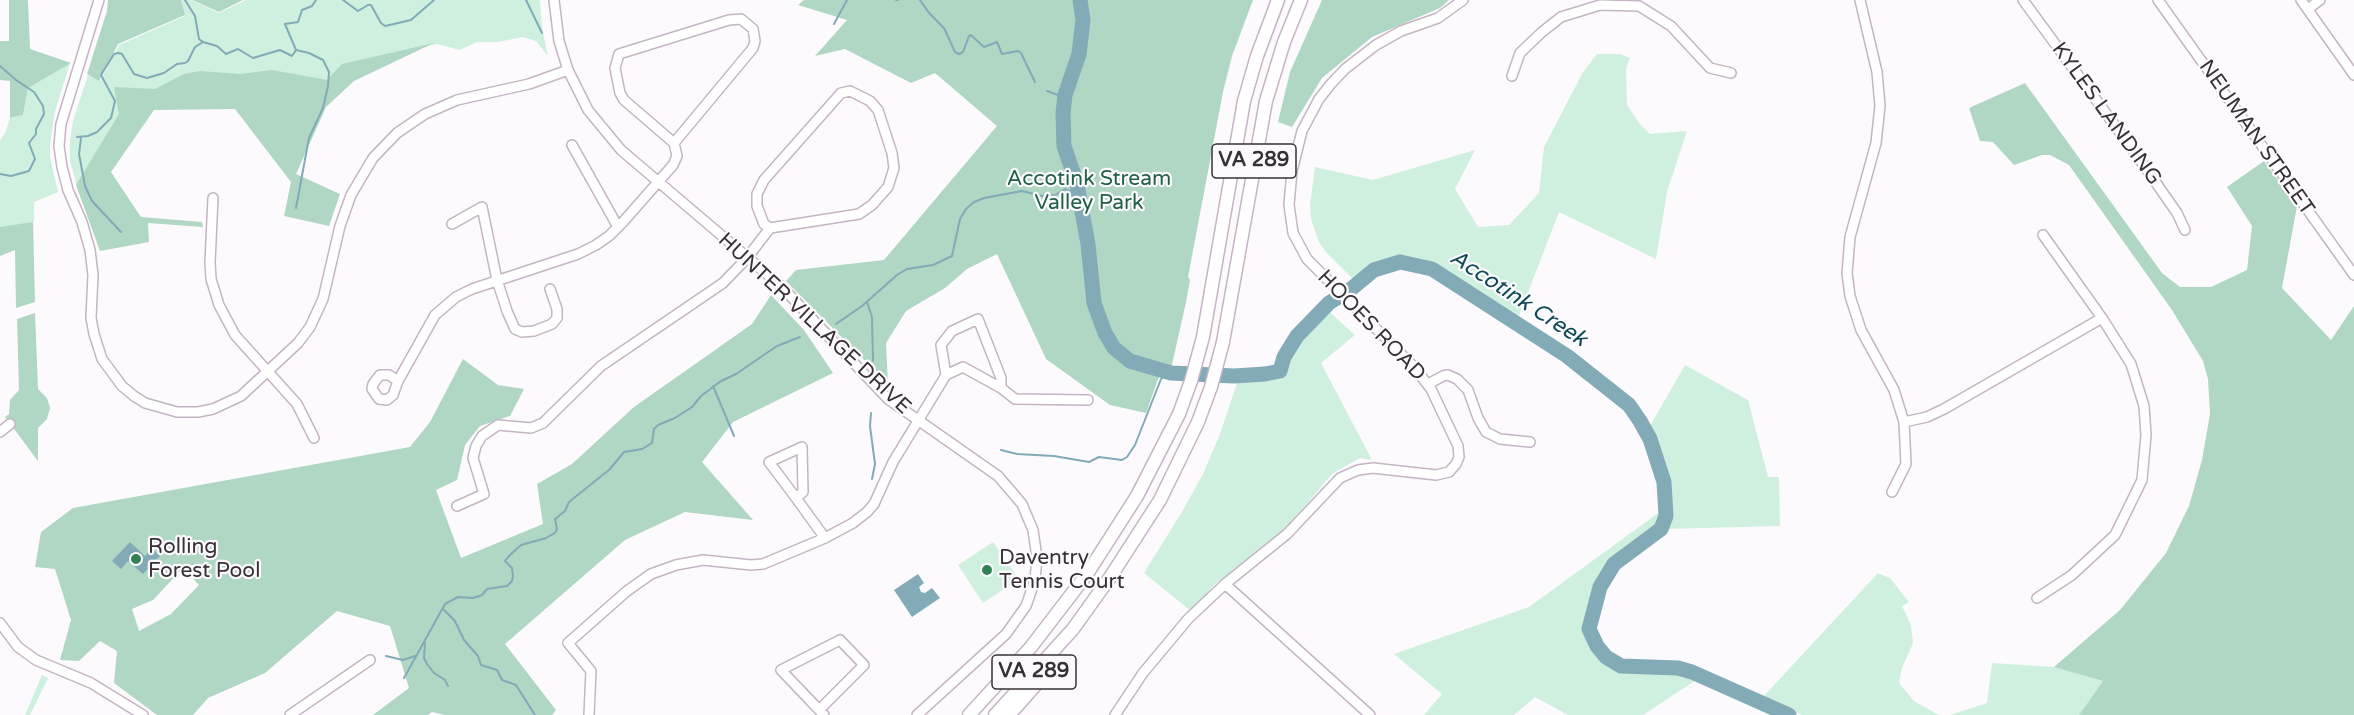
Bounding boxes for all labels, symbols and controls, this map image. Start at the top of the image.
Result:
street label: KYLES LANDING [2046,38,2166,190]
street label: NEUMAN STREET [2193,55,2319,221]
road number: VA 289 [1212,144,1296,178]
park label: Accotink Stream Valley Park [1007,166,1171,216]
street label: HUNTER VILLAGE DRIVE [712,228,916,420]
water label: Accotink Creek [1445,245,1591,353]
street label: HOOES ROAD [1312,265,1430,387]
place label: Rolling Forest Pool [148,534,260,584]
place label: Daventry Tennis Court [999,545,1125,595]
marker: Rolling Forest Pool [129,552,143,566]
marker: Daventry Tennis Court [980,563,994,577]
road number: VA 289 [992,655,1076,689]

